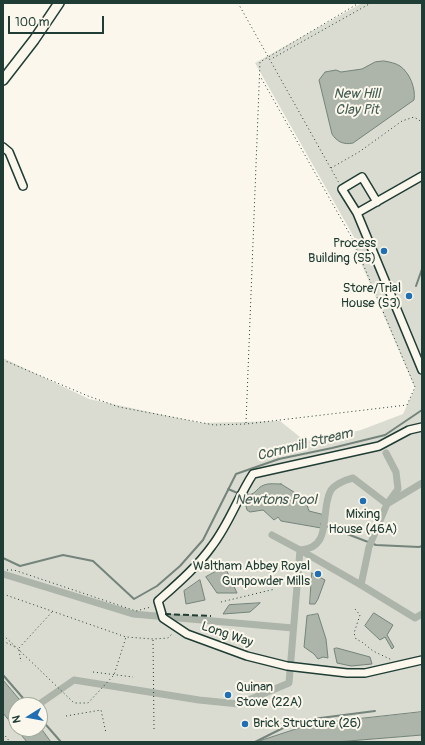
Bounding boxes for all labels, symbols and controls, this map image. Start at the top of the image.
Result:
scale bar [10,8,106,34]
text: 100 m [15,15,49,30]
water label: New Hill Clay Pit [334,86,380,118]
place label: Process Building (S5) [308,236,376,267]
marker: Process Building (S5) [379,246,389,256]
place label: Store/Trial House (S3) [341,281,401,312]
marker: Store/Trial House (S3) [404,291,414,301]
water label: Cornmill Stream [255,425,355,465]
water label: Newtons Pool [235,492,317,508]
marker: Mixing House (46A) [358,496,368,506]
place label: Mixing House (46A) [328,507,398,538]
place label: Waltham Abbey Royal Gunpowder Mills [193,559,310,590]
marker: Waltham Abbey Royal Gunpowder Mills [313,569,323,579]
street label: Long Way [199,619,255,651]
place label: Quinan Stove (22A) [236,680,303,711]
marker: Quinan Stove (22A) [223,690,233,700]
north arrow [8,697,48,737]
text: N [10,714,24,724]
place label: Brick Structure (26) [253,716,362,732]
marker: Brick Structure (26) [240,719,250,729]

